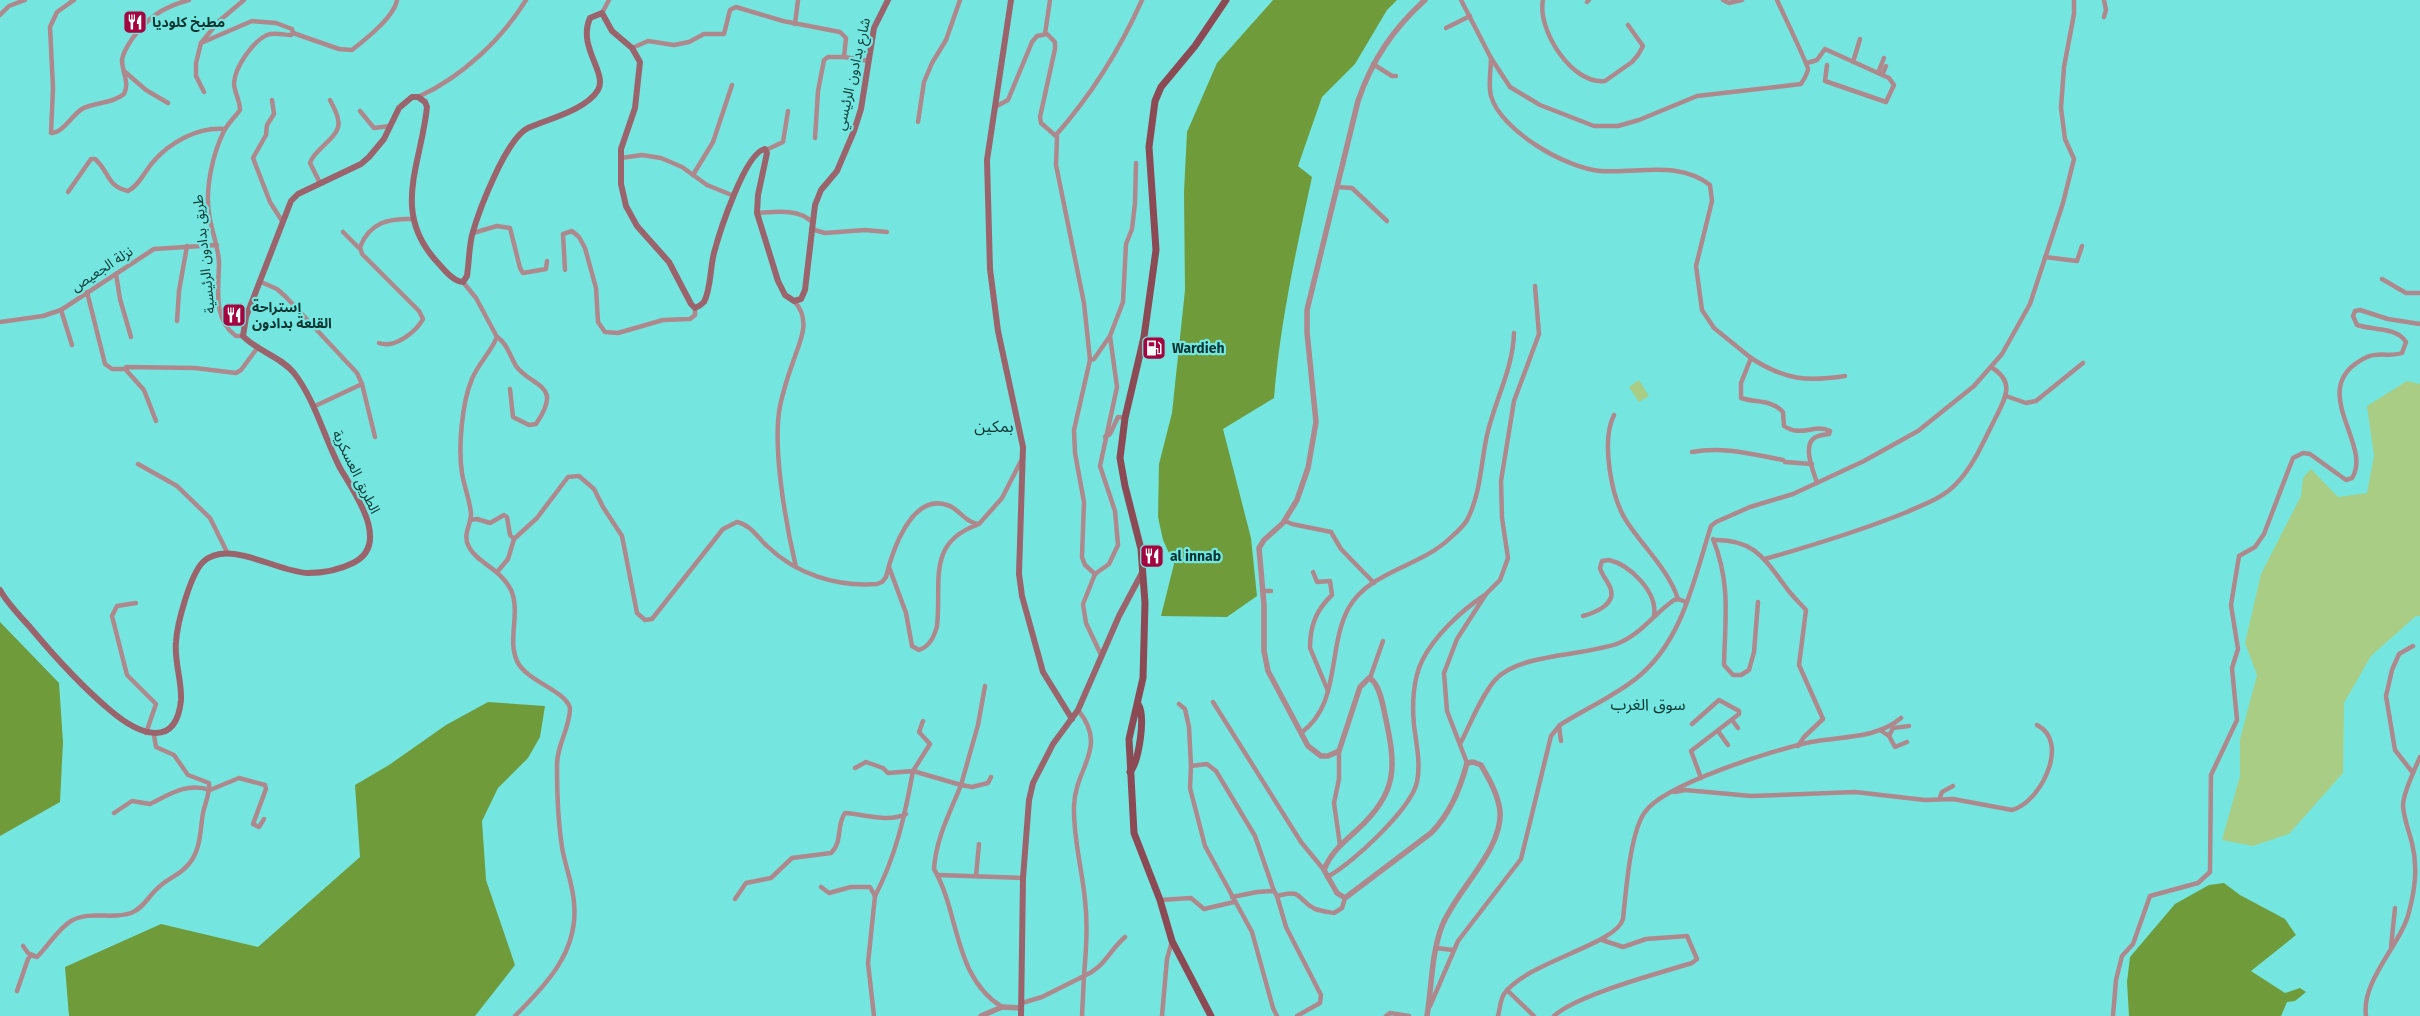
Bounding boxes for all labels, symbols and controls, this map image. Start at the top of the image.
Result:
restaurant icon: مطبخ كلوديا [122,9,148,35]
place label: مطبخ كلوديا [152,14,225,32]
street label: شارع بدادون الرئيسي [832,16,876,132]
street label: طريق بدادون الرئيسية [189,194,220,314]
street label: نزلة الجعيص [68,243,136,295]
place label: إستراحة القلعة بدادون [252,299,332,332]
restaurant icon: إستراحة القلعة بدادون [221,302,247,328]
fuel station icon: Wardieh [1141,335,1167,361]
place label: Wardieh [1172,340,1224,357]
district label: بمكين [974,417,1014,436]
street label: الطريق العسكرية [328,428,384,517]
restaurant icon: al innab [1139,543,1165,569]
place label: al innab [1170,548,1221,565]
district label: سوق الغرب [1610,695,1686,714]

